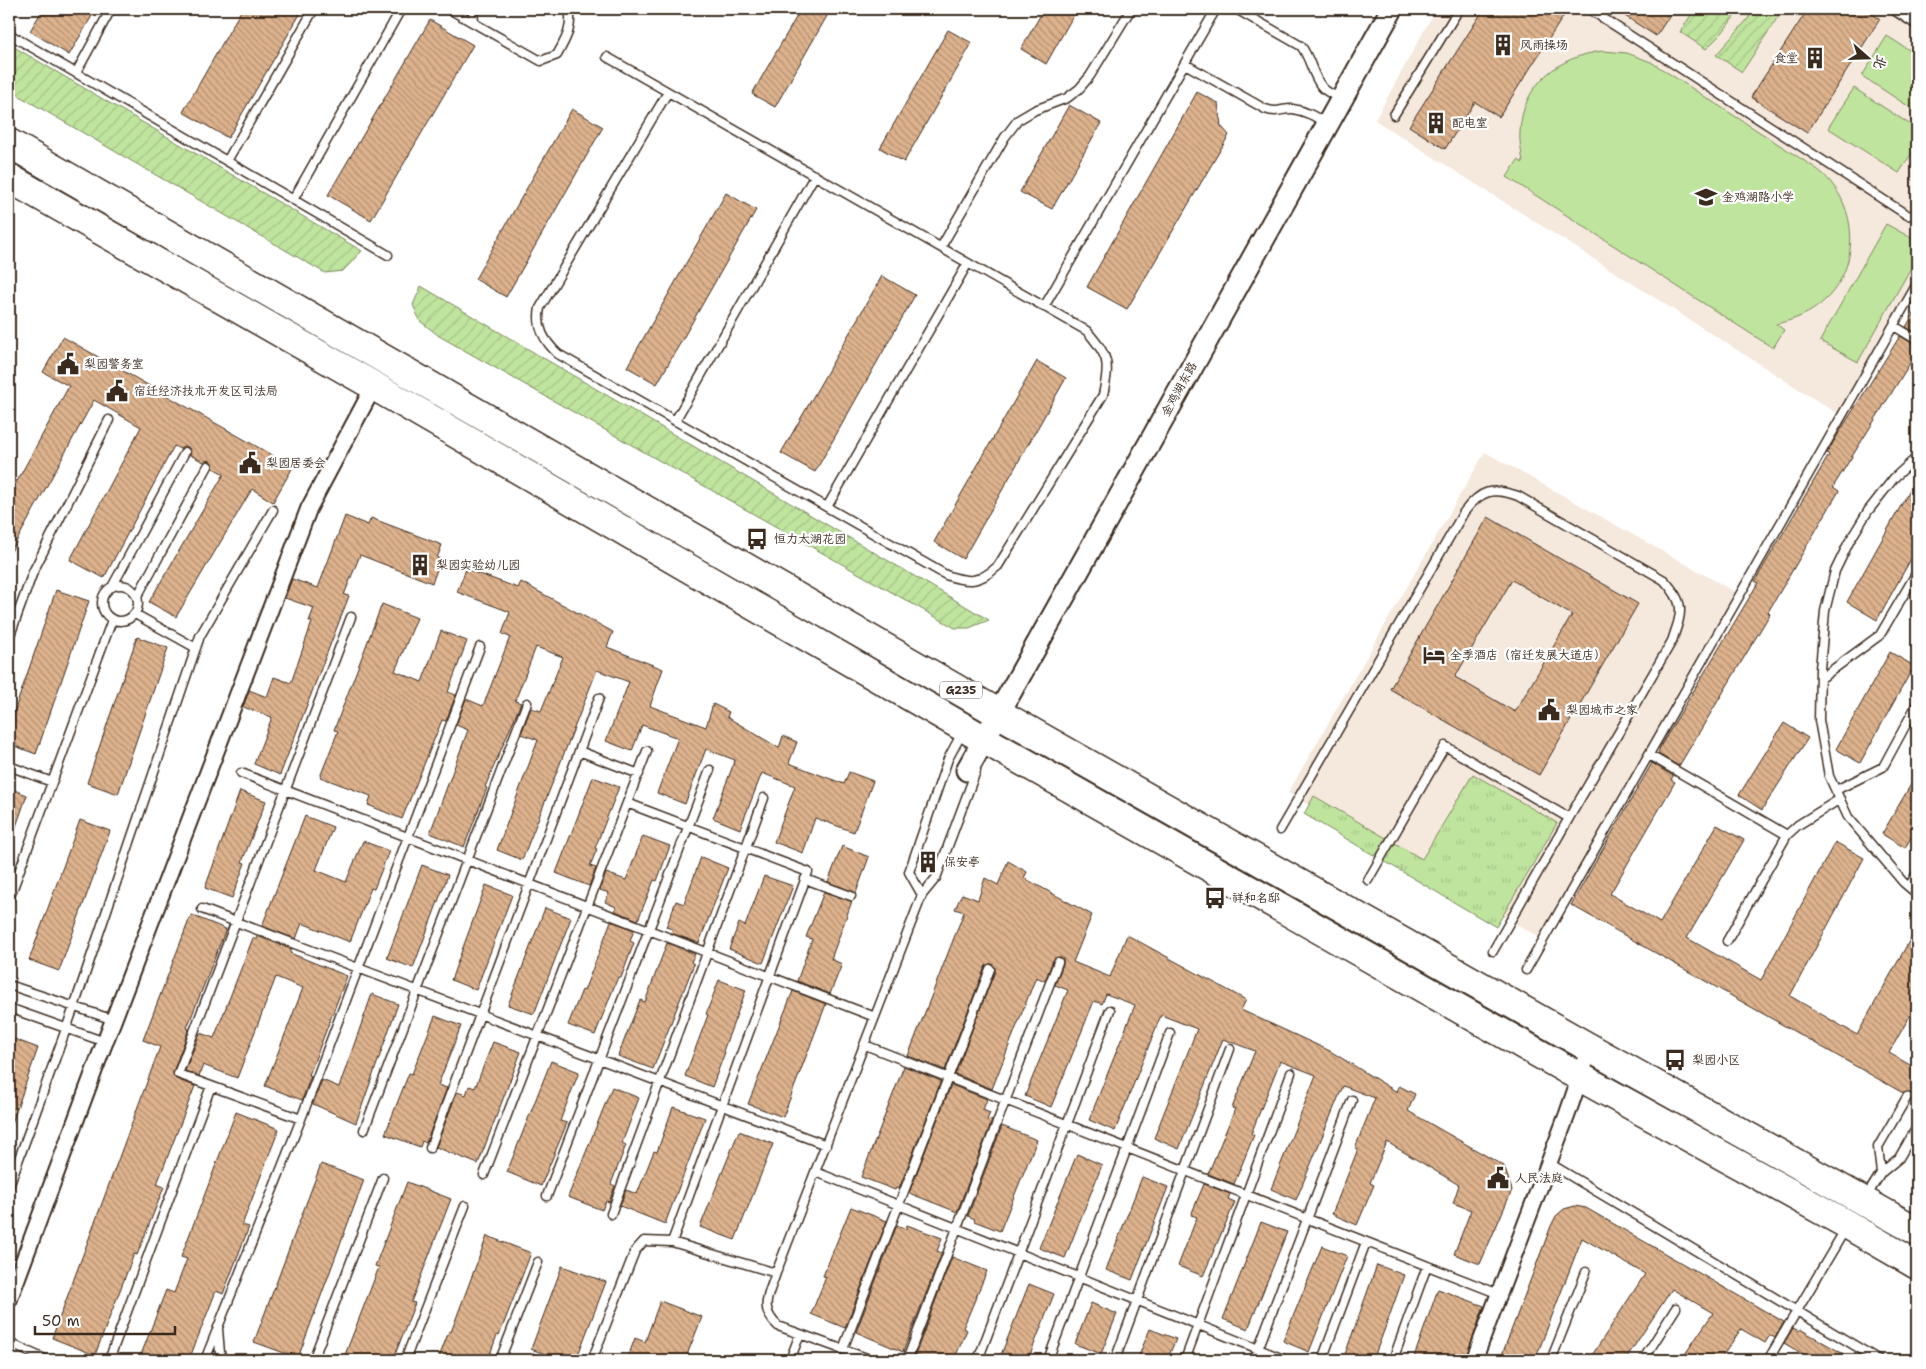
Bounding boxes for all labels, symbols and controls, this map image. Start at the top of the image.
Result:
building icon: 风雨操场 [1490,32,1516,58]
north arrow [1844,32,1894,82]
place label: 风雨操场 [1520,37,1568,53]
building icon: 食堂 [1802,45,1828,71]
place label: 食堂 [1774,50,1798,66]
text: 北 [1869,53,1891,72]
building icon: 配电室 [1423,110,1449,136]
place label: 配电室 [1452,115,1488,131]
school or university icon: 金鸡湖路小学 [1693,184,1719,210]
place label: 金鸡湖路小学 [1722,189,1794,205]
public building icon: 梨园警务室 [55,351,81,377]
place label: 梨园警务室 [84,356,144,372]
street label: 金鸡湖东路 [1157,359,1201,419]
public building icon: 宿迁经济技术开发区司法局 [104,378,130,404]
place label: 宿迁经济技术开发区司法局 [134,383,278,399]
public building icon: 梨园居委会 [237,450,263,476]
place label: 梨园居委会 [266,455,326,471]
bus stop icon: 恒力太湖花园 [744,526,770,552]
place label: 恒力太湖花园 [774,531,846,547]
building icon: 梨园实验幼儿园 [407,552,433,578]
place label: 梨园实验幼儿园 [436,557,520,573]
hotel icon: 全季酒店（宿迁发展大道店） [1421,642,1447,668]
place label: 全季酒店（宿迁发展大道店） [1450,647,1606,663]
road number: G235 [940,682,982,698]
public building icon: 梨园城市之家 [1536,697,1562,723]
place label: 梨园城市之家 [1566,702,1638,718]
building icon: 保安亭 [915,849,941,875]
place label: 保安亭 [944,854,980,870]
bus stop icon: 祥和名邸 [1202,885,1228,911]
place label: 祥和名邸 [1232,890,1280,906]
bus stop icon: 梨园小区 [1662,1047,1688,1073]
place label: 梨园小区 [1692,1052,1740,1068]
public building icon: 人民法庭 [1485,1165,1511,1191]
place label: 人民法庭 [1515,1170,1563,1186]
scale bar [35,1304,175,1336]
text: 50 m [42,1311,80,1331]

